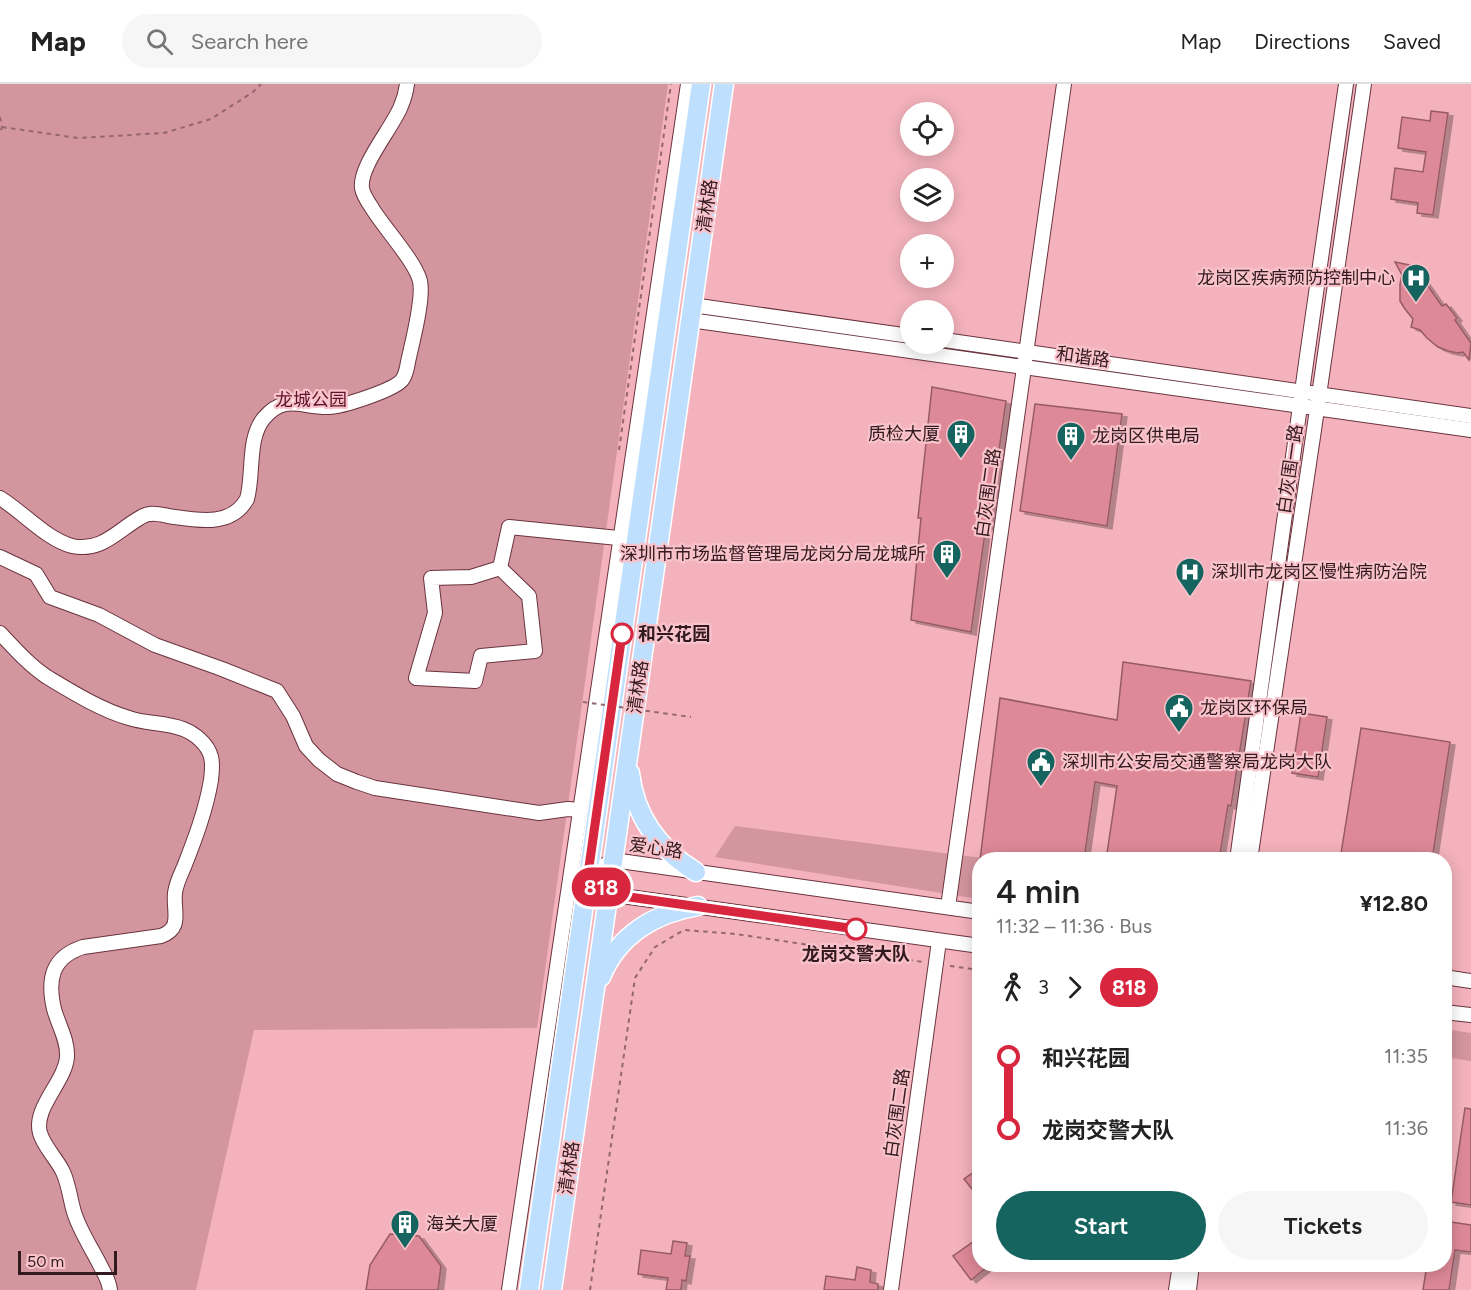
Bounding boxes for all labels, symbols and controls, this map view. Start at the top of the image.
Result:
search box [122,14,542,68]
text: Map [30,24,86,58]
icon: search [143,25,176,58]
text: Search here [191,28,308,55]
text: Map [1180,29,1221,54]
text: Directions [1254,29,1350,54]
text: Saved [1383,29,1441,54]
map controls [900,102,954,354]
button: locate [900,102,954,156]
button: layers [900,168,954,222]
street label: 清林路 [692,178,722,234]
button: + [900,234,954,288]
hospital icon: 龙岗区疾病预防控制中心 [1400,262,1432,304]
place label: 龙岗区疾病预防控制中心 [1197,267,1395,289]
button: − [900,300,954,354]
street label: 和谐路 [1055,342,1111,372]
park label: 龙城公园 [275,389,347,411]
building icon: 质检大厦 [945,418,977,460]
building icon: 龙岗区供电局 [1055,420,1087,462]
place label: 质检大厦 [868,423,940,445]
street label: 白灰围一路 [1273,423,1307,515]
place label: 龙岗区供电局 [1092,425,1200,447]
street label: 白灰围二路 [971,447,1005,539]
building icon: 深圳市市场监督管理局龙岗分局龙城所 [931,538,963,580]
place label: 深圳市市场监督管理局龙岗分局龙城所 [620,543,926,565]
hospital icon: 深圳市龙岗区慢性病防治院 [1174,556,1206,598]
place label: 深圳市龙岗区慢性病防治院 [1211,561,1427,583]
marker: 和兴花园 [611,623,633,645]
place label: 和兴花园 [638,623,710,645]
street label: 清林路 [623,659,653,715]
public building icon: 龙岗区环保局 [1163,692,1195,734]
place label: 龙岗区环保局 [1200,697,1308,719]
public building icon: 深圳市公安局交通警察局龙岗大队 [1025,746,1057,788]
place label: 深圳市公安局交通警察局龙岗大队 [1062,751,1332,773]
street label: 爱心路 [628,833,684,863]
line badge: 818 [566,868,636,906]
text: 4 min [996,872,1080,911]
text: 818 [584,875,618,900]
text: ¥12.80 [1360,890,1428,917]
text: 11:32 – 11:36 · Bus [996,914,1152,938]
marker: 龙岗交警大队 [845,918,867,940]
place label: 龙岗交警大队 [802,943,910,965]
icon: walk [996,971,1029,1004]
icon: forward [1058,971,1091,1004]
text: 3 [1038,975,1049,999]
text: 818 [1112,975,1146,1000]
text: 11:35 [1384,1044,1428,1068]
text: 和兴花园 [1042,1045,1130,1072]
street label: 白灰围二路 [880,1067,914,1159]
text: 11:36 [1384,1116,1428,1140]
text: 龙岗交警大队 [1042,1117,1174,1144]
street label: 清林路 [554,1140,584,1196]
button: Start [996,1191,1206,1260]
button: Tickets [1218,1191,1428,1260]
building icon: 海关大厦 [389,1208,421,1250]
place label: 海关大厦 [426,1213,498,1235]
scale bar [18,1248,117,1276]
text: 50 m [27,1252,64,1271]

